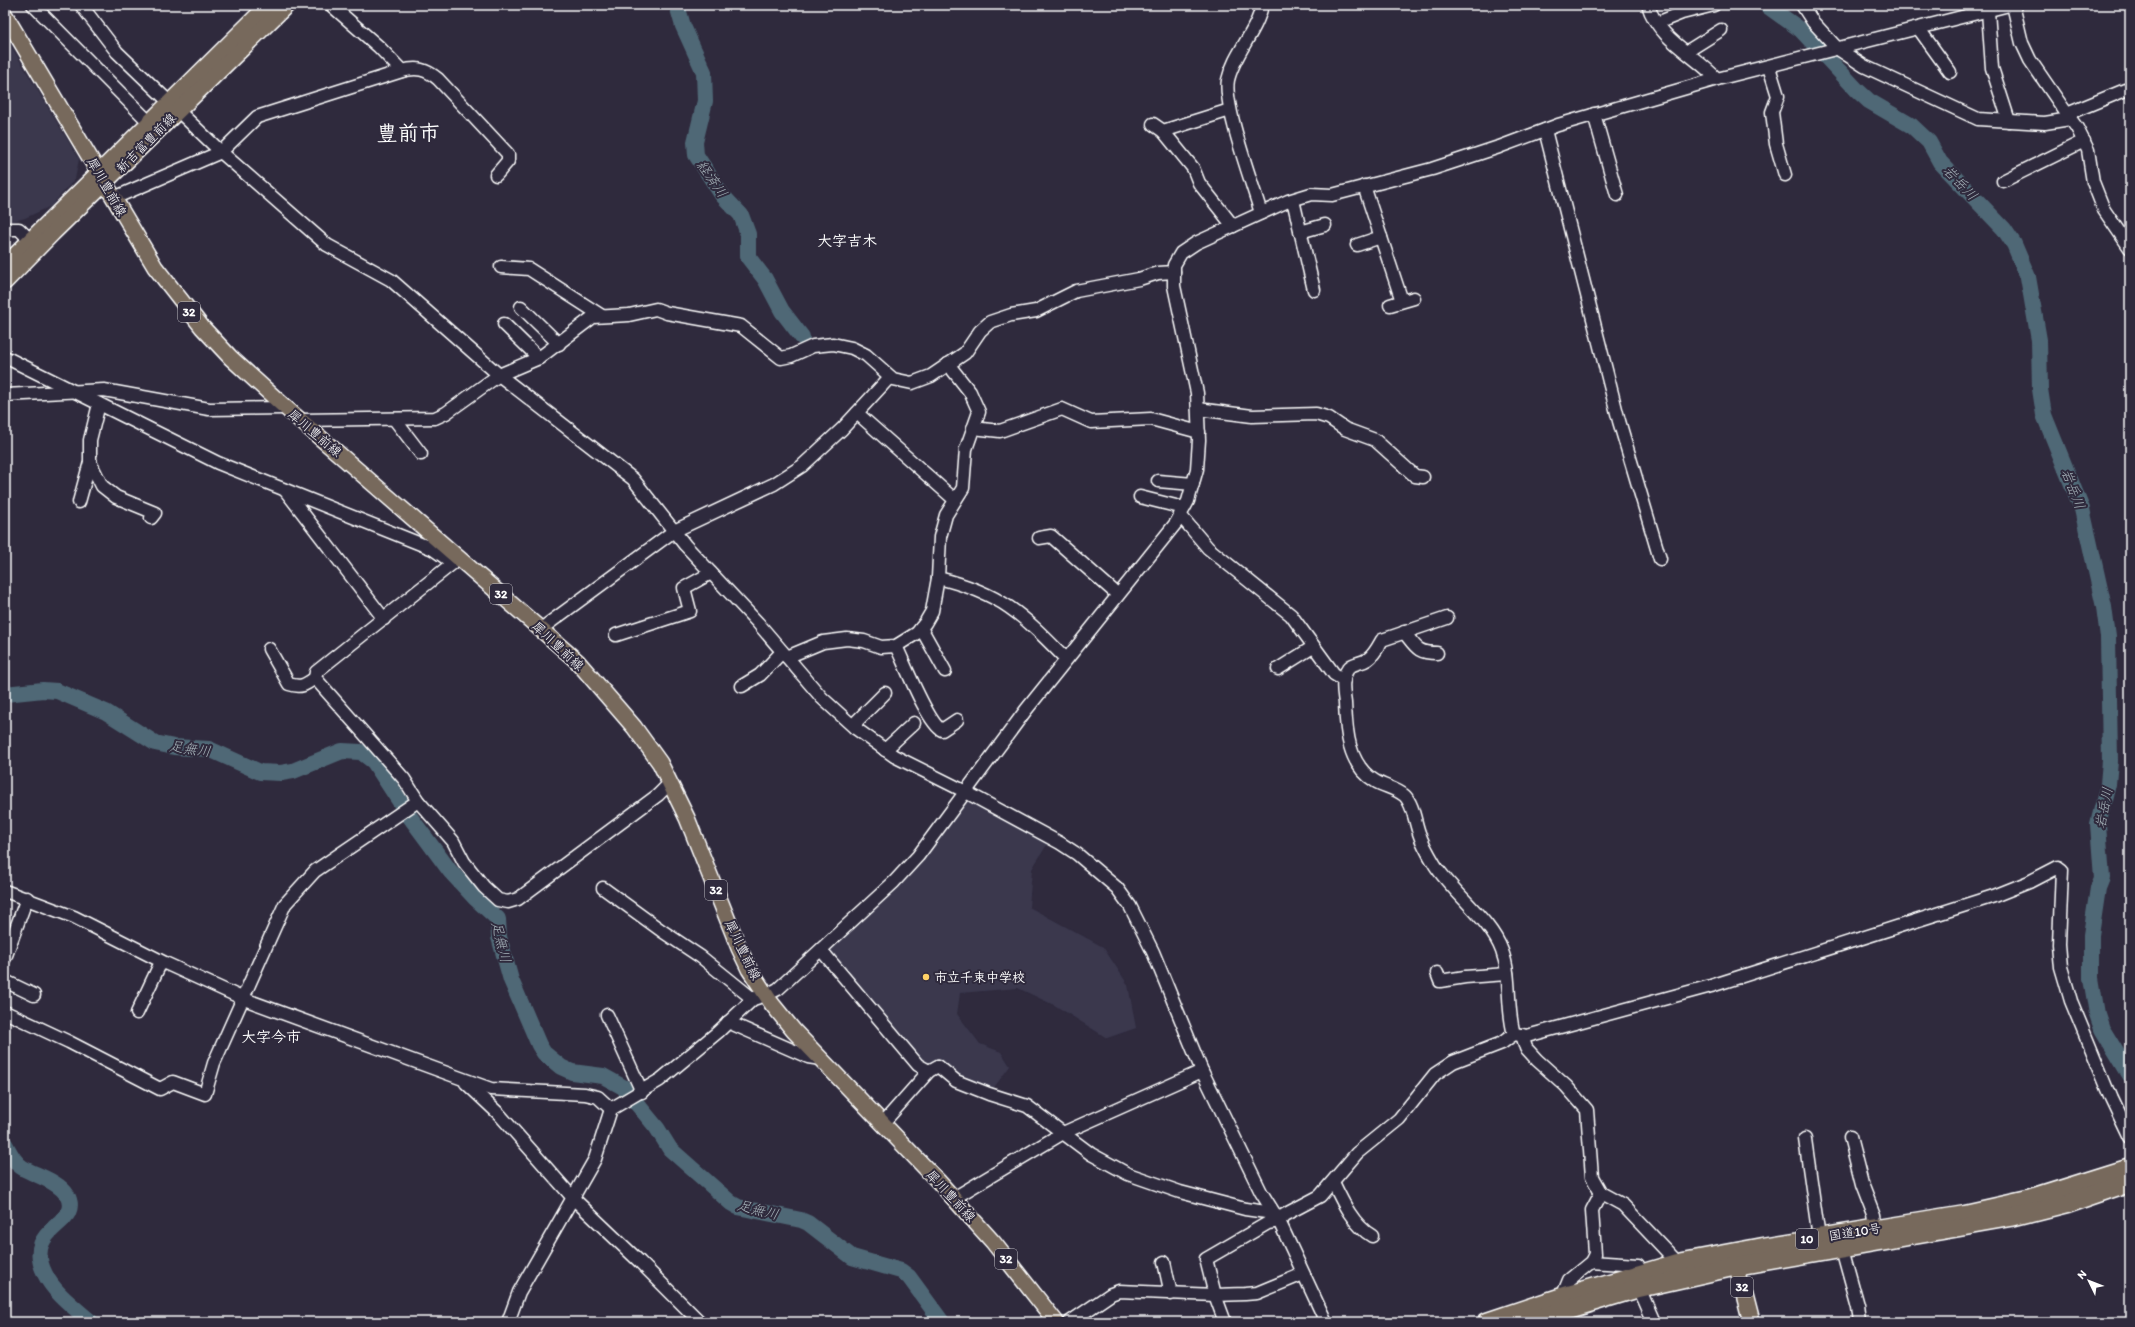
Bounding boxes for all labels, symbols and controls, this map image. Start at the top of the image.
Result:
street label: 新吉富豊前線 [113,109,180,176]
district label: 豊前市 [377,120,440,145]
street label: 犀川豊前線 [84,155,130,220]
water label: 経済川 [693,157,731,201]
water label: 岩岳川 [1939,162,1981,204]
district label: 大字吉木 [817,232,877,250]
road number: 32 [178,302,200,322]
street label: 犀川豊前線 [285,406,345,460]
water label: 岩岳川 [2058,466,2088,512]
road number: 32 [490,584,512,604]
street label: 犀川豊前線 [529,618,588,674]
water label: 足無川 [168,738,212,760]
water label: 岩岳川 [2092,786,2116,830]
road number: 32 [705,880,727,900]
street label: 犀川豊前線 [722,917,764,983]
water label: 足無川 [488,920,514,964]
place label: 市立千束中学校 [934,970,1025,985]
marker: 市立千束中学校 [921,972,931,982]
district label: 大字今市 [241,1028,301,1046]
street label: 犀川豊前線 [923,1167,979,1226]
water label: 足無川 [736,1197,780,1223]
street label: 国道10号 [1828,1220,1882,1244]
road number: 10 [1796,1229,1818,1249]
road number: 32 [995,1249,1017,1269]
north arrow [2069,1261,2109,1301]
text: N [2075,1267,2089,1282]
road number: 32 [1731,1277,1753,1297]

